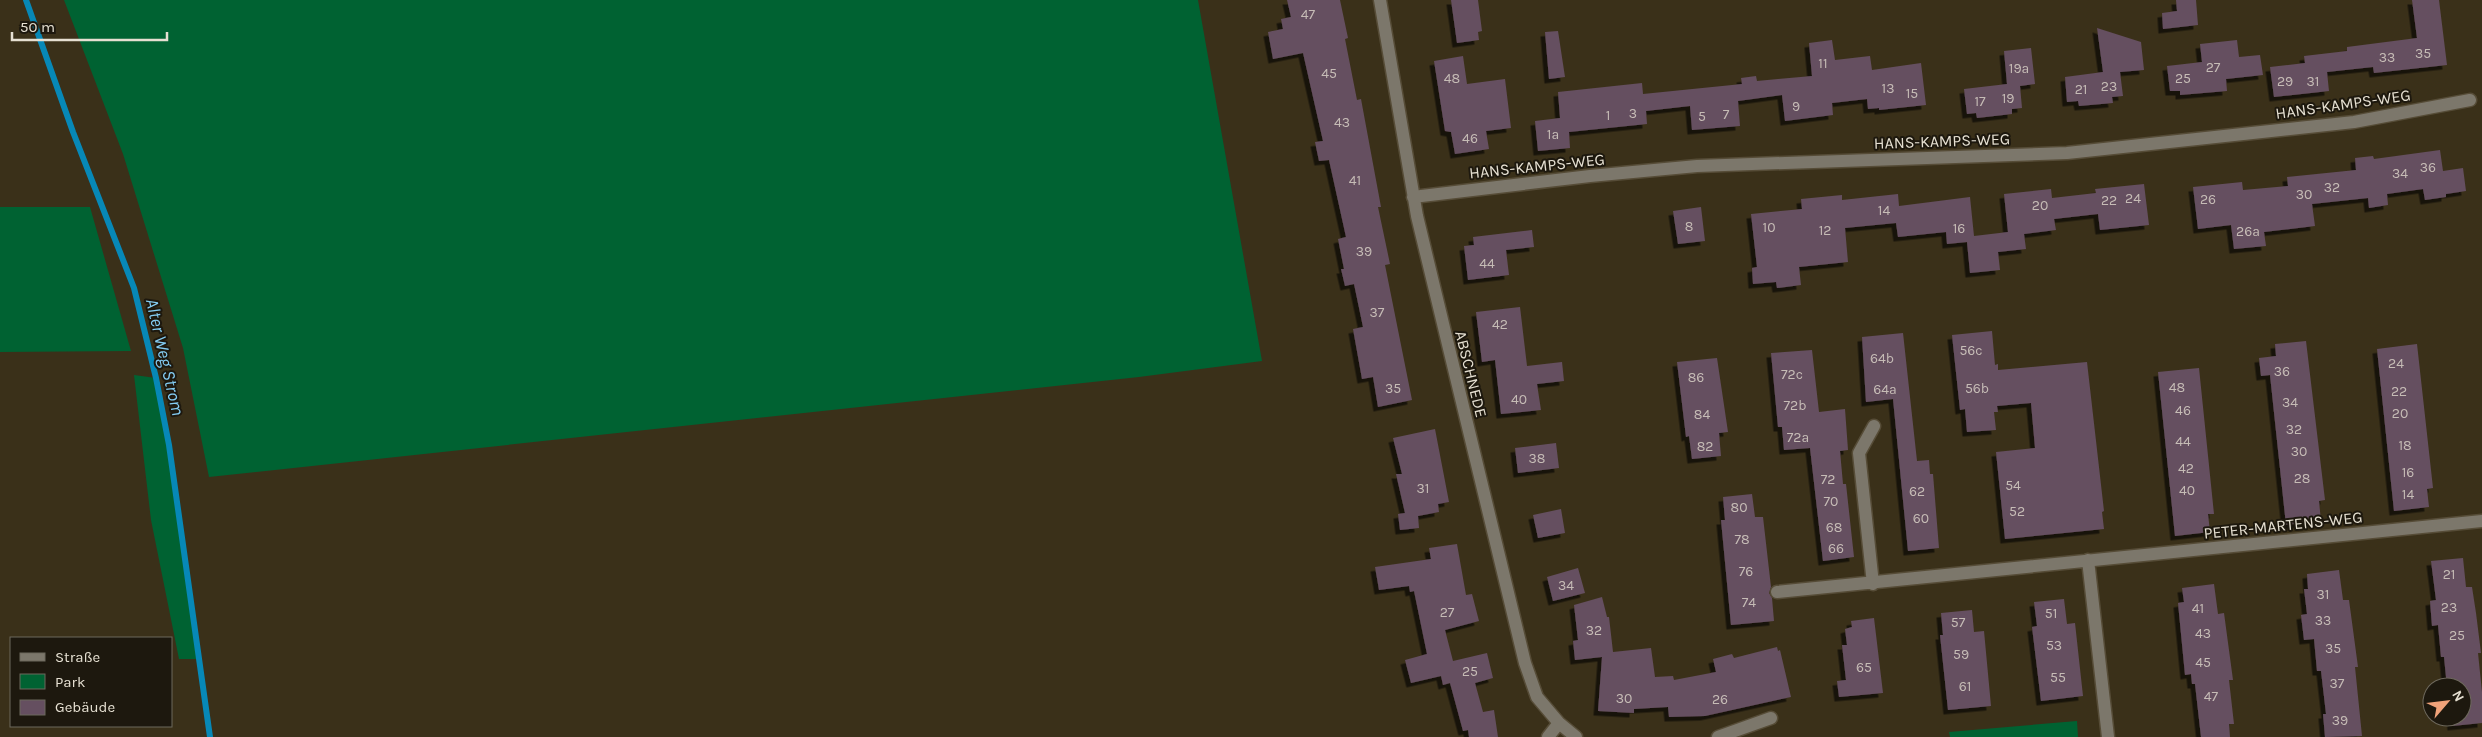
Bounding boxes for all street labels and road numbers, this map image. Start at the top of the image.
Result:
street label: HANS-KAMPS-WEG [2274,85,2412,123]
street label: HANS-KAMPS-WEG [1874,129,2010,153]
street label: HANS-KAMPS-WEG [1468,149,1606,183]
street label: ABSCHNEDE [1451,329,1491,419]
street label: PETER-MARTENS-WEG [2203,507,2363,543]

